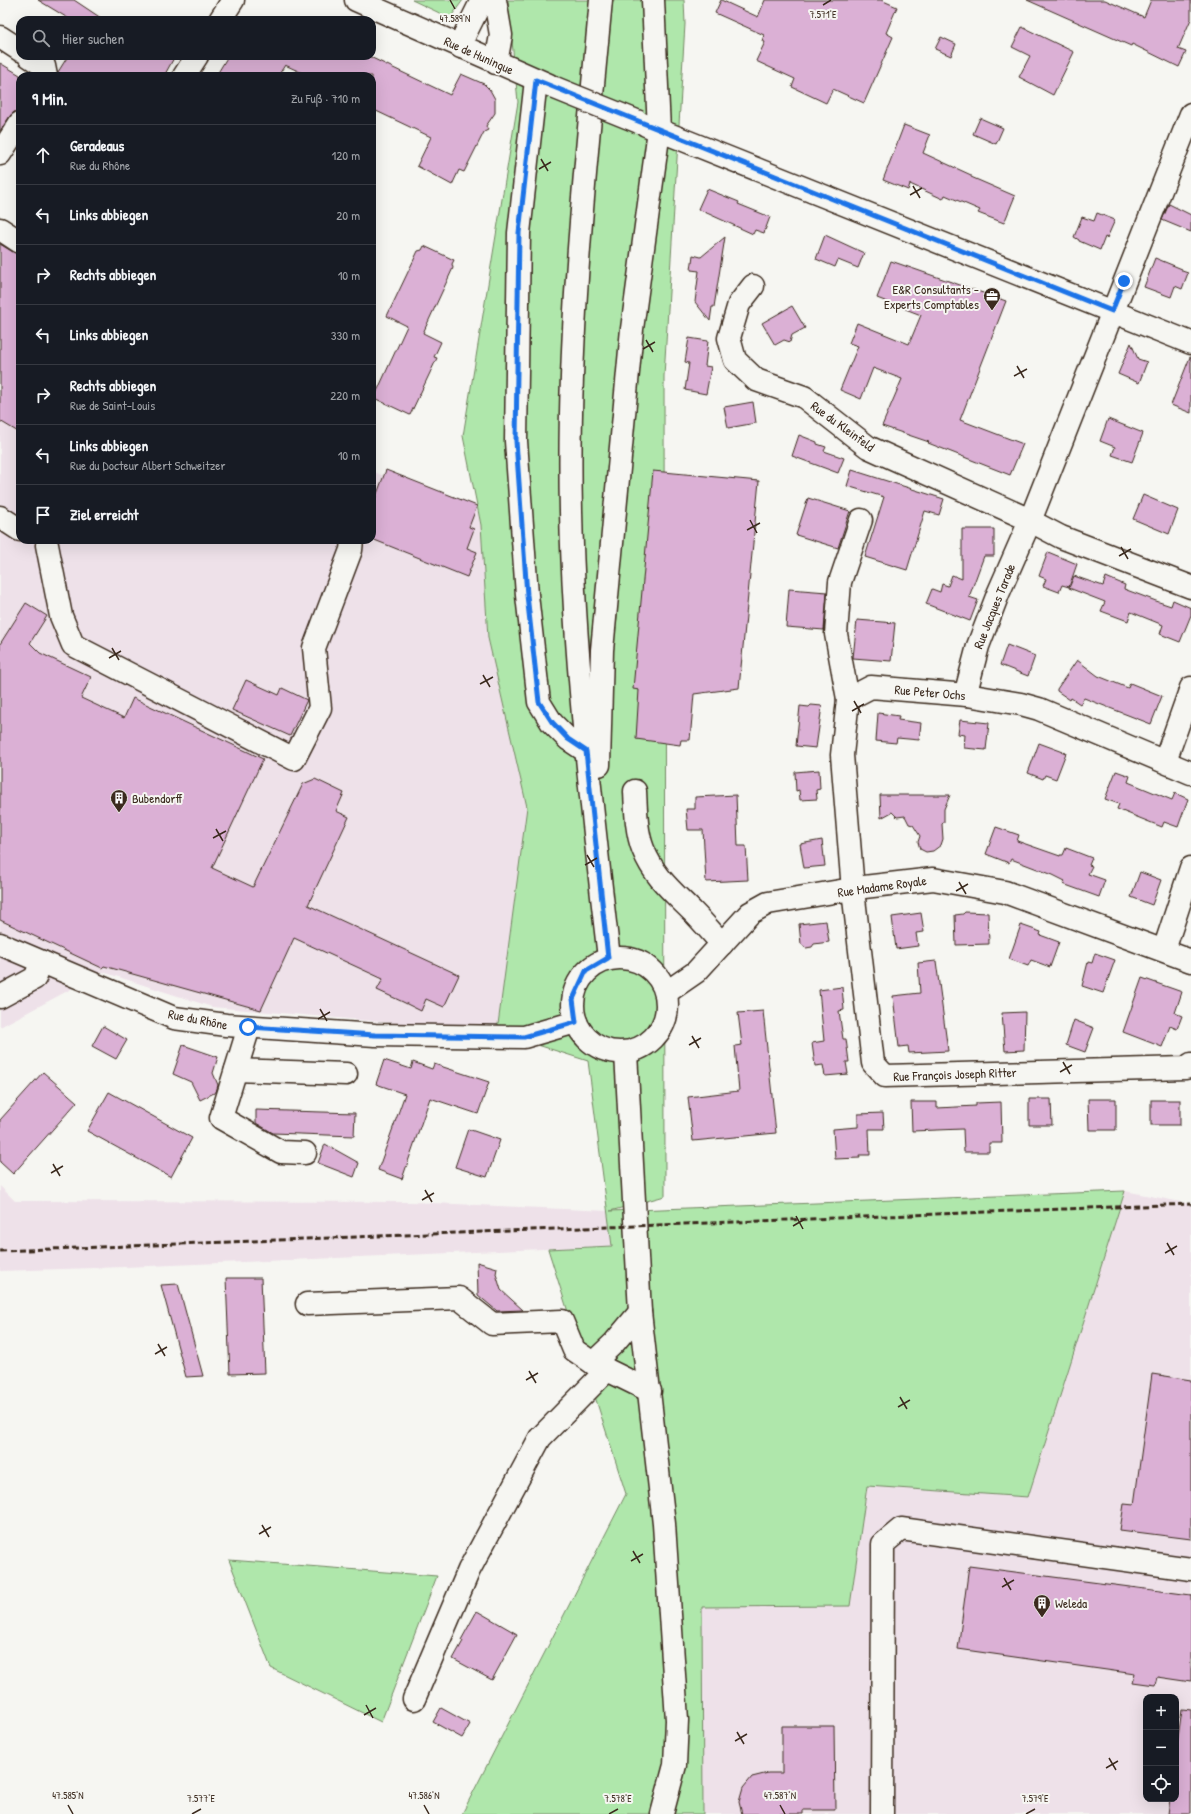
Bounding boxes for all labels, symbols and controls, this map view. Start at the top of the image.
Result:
text: 7.571°E [810,8,837,21]
text: 47.589°N [440,12,470,25]
search box [16,16,376,60]
icon: search [30,27,52,49]
text: Hier suchen [62,28,124,49]
street label: Rue de Huningue [441,32,517,78]
text: 9 Min. [32,87,67,110]
text: Zu Fuß · 710 m [291,89,360,107]
text: Geradeaus [70,135,124,156]
icon: ahead [32,144,54,166]
text: 120 m [332,146,360,164]
text: Rue du Rhône [70,156,130,174]
icon: left [32,204,54,226]
text: Links abbiegen [70,204,148,225]
text: 20 m [336,206,360,224]
icon: right [32,264,54,286]
text: Rechts abbiegen [70,264,156,285]
text: 10 m [338,266,360,284]
route end [1115,272,1133,290]
place label: E&R Consultants - Experts Comptables [884,280,979,313]
office icon: E&R Consultants - Experts Comptables [982,286,1002,311]
icon: left [32,324,54,346]
text: Links abbiegen [70,324,148,345]
text: 330 m [331,326,360,344]
text: Rechts abbiegen [70,375,156,396]
icon: right [32,384,54,406]
text: 220 m [330,386,360,404]
text: Rue de Saint-Louis [70,396,155,414]
street label: Rue du Kleinfeld [807,397,879,455]
text: Links abbiegen [70,435,148,456]
icon: left [32,444,54,466]
text: 10 m [338,446,360,464]
text: Rue du Docteur Albert Schweitzer [70,456,225,474]
icon: arrive [32,504,54,526]
text: Ziel erreicht [70,504,139,525]
street label: Rue Jacques Tarade [969,561,1019,651]
street label: Rue Peter Ochs [894,680,966,704]
building icon: Bubendorff [109,788,129,813]
place label: Bubendorff [132,789,183,807]
street label: Rue Madame Royale [836,871,928,901]
street label: Rue du Rhône [167,1004,229,1034]
route start [239,1018,257,1036]
street label: Rue François Joseph Ritter [893,1063,1017,1085]
building icon: Weleda [1032,1593,1052,1618]
place label: Weleda [1055,1594,1087,1612]
map controls [1143,1694,1179,1802]
button: + [1143,1694,1179,1730]
button: − [1143,1730,1179,1766]
button: locate [1143,1766,1179,1802]
text: 47.585°N [52,1789,84,1802]
text: 47.586°N [408,1789,440,1802]
text: 47.587°N [764,1789,796,1802]
text: 7.577°E [187,1792,216,1805]
text: 7.578°E [604,1792,632,1805]
text: 7.579°E [1022,1792,1049,1805]

